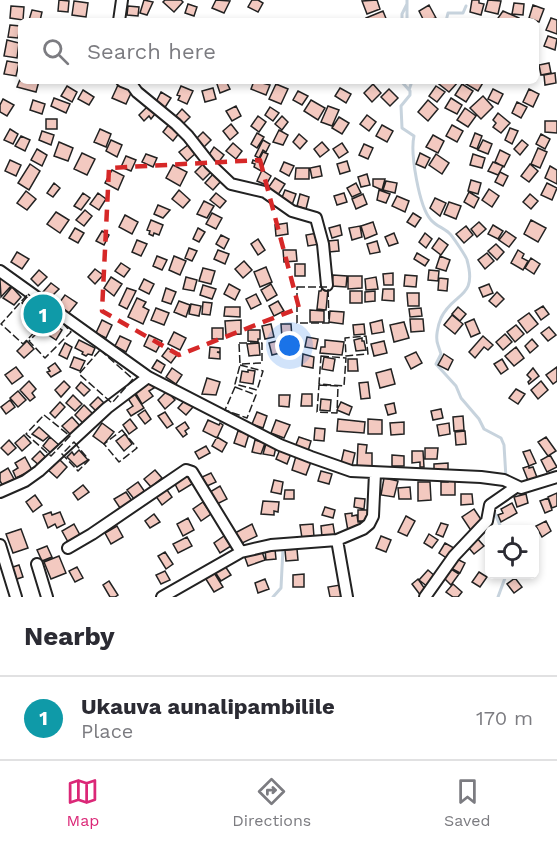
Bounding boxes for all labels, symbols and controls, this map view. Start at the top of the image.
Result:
search box [18,18,539,84]
icon: search [39,35,72,68]
text: Search here [87,39,216,64]
pin: 1 [24,292,63,336]
your location [275,331,304,360]
map controls [485,525,539,579]
button: locate [485,525,539,579]
text: Nearby [24,621,115,651]
text: Ukauva aunalipambilile [81,694,335,719]
text: 1 [39,706,48,730]
text: 170 m [476,706,533,730]
text: Place [81,719,133,743]
tab: Map [66,775,99,830]
tab: Directions [232,775,311,830]
tab: Saved [444,775,491,830]

